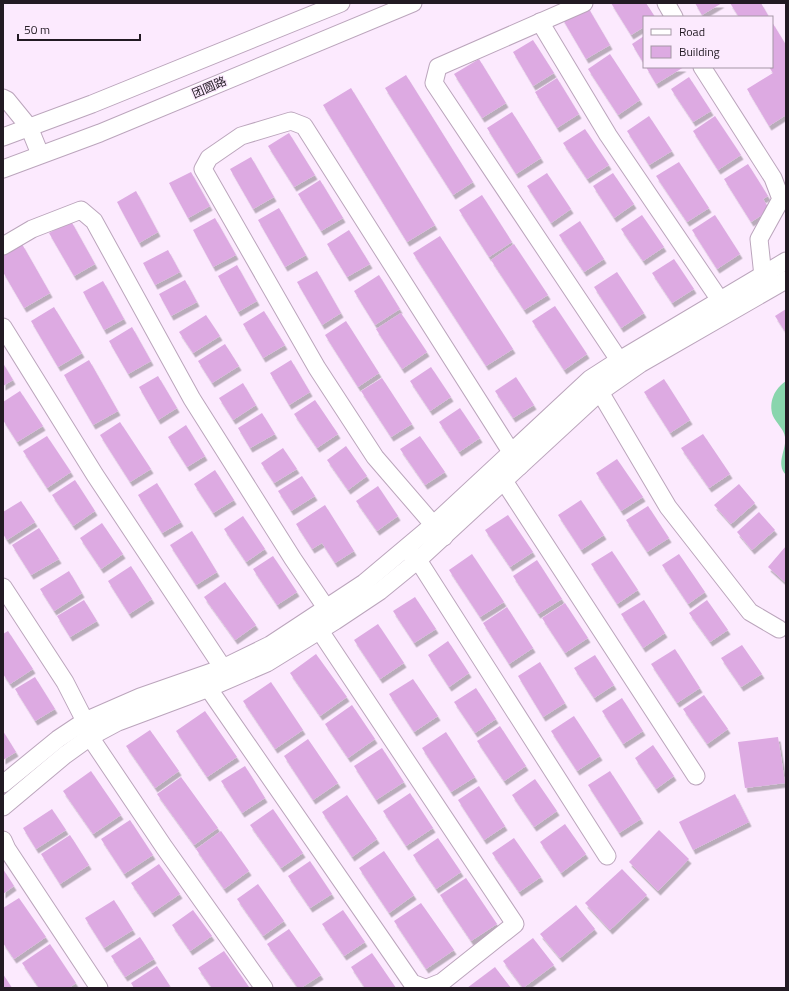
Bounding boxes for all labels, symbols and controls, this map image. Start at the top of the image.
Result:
scale bar [18,16,140,42]
legend [643,16,773,68]
text: 50 m [24,20,50,39]
text: Road [679,22,705,41]
text: Building [679,42,720,61]
street label: 团圆路 [189,71,229,103]

